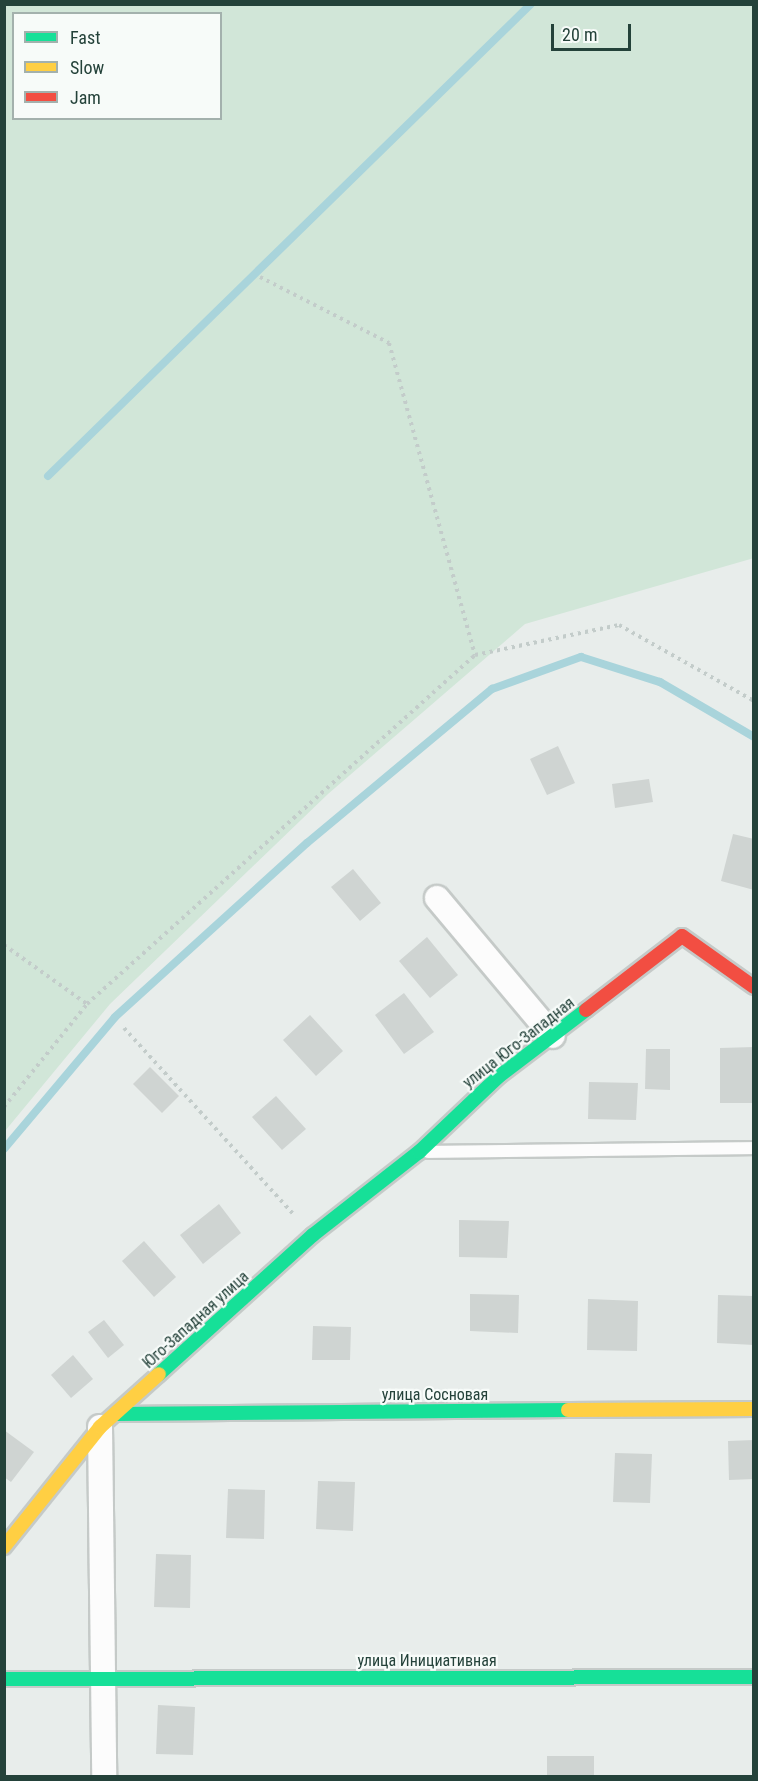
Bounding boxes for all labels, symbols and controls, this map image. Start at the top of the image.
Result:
legend [12,12,222,120]
scale bar [554,12,634,50]
text: 20 m [562,24,597,45]
text: Fast [70,27,101,48]
text: Slow [70,57,104,78]
text: Jam [70,87,101,108]
street label: улица Юго-Западная [459,993,579,1093]
street label: Юго-Западная улица [139,1267,253,1373]
street label: улица Сосновая [382,1385,488,1405]
street label: улица Инициативная [357,1651,497,1671]

